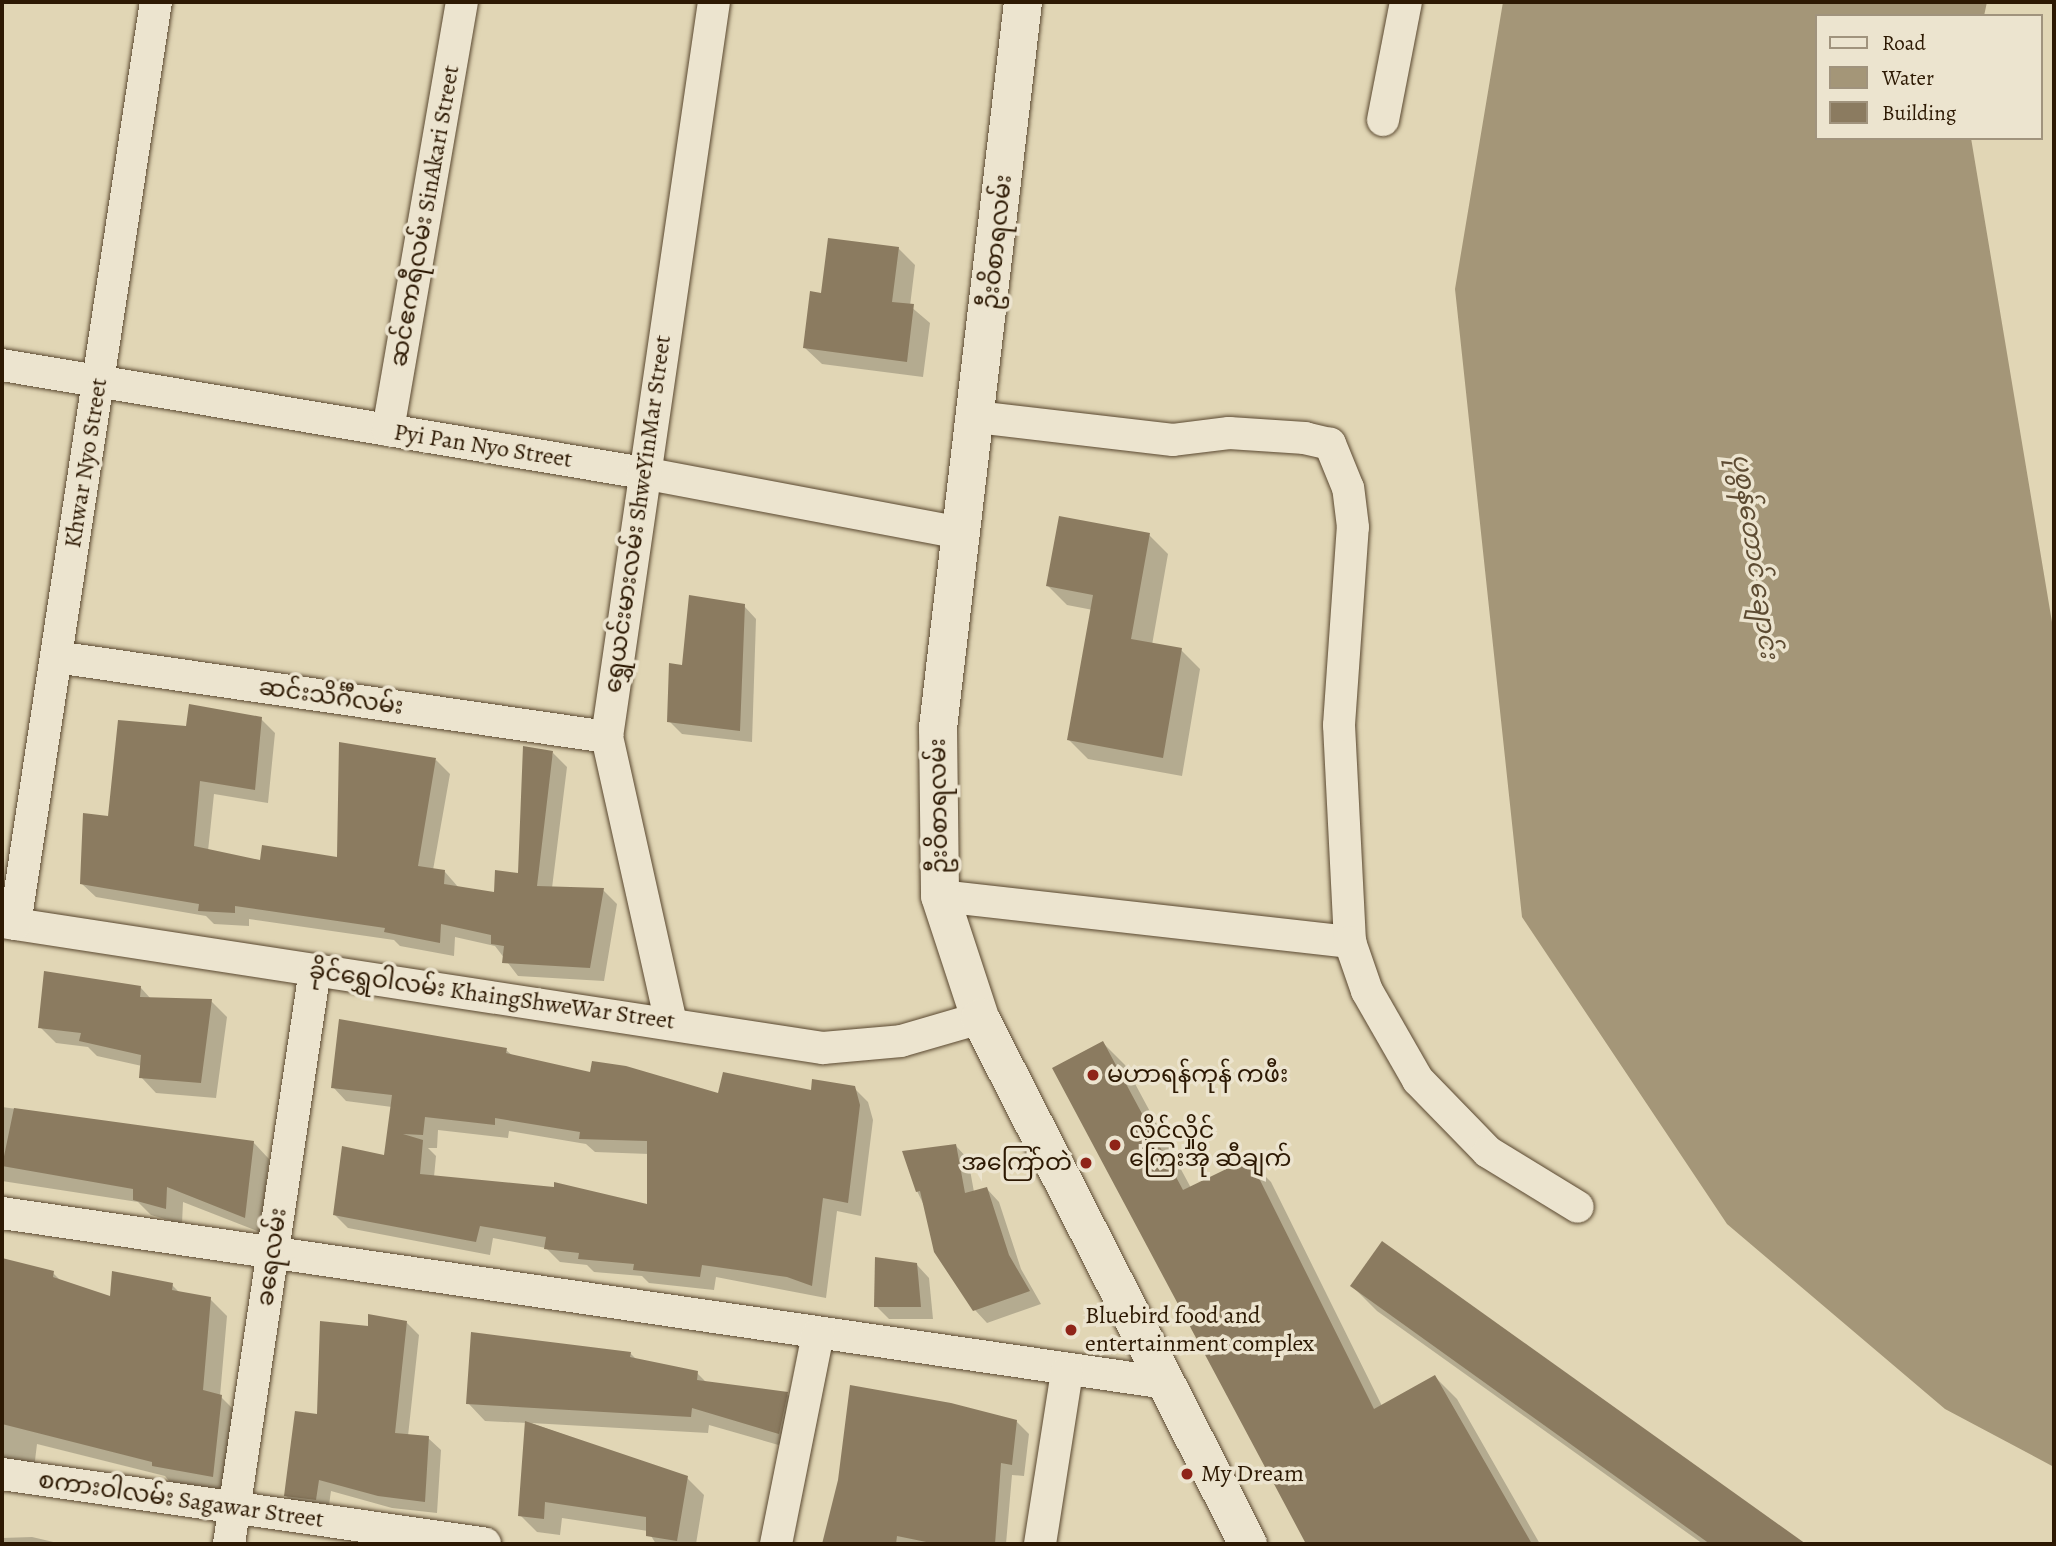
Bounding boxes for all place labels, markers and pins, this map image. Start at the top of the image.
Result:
place label: မဟာရန်ကုန် ကဖီး [1107,1061,1288,1089]
marker: မဟာရန်ကုန် ကဖီး [1085,1067,1101,1083]
place label: လှိုင်လှိုင် ကြေးအို ဆီချက် [1129,1117,1291,1173]
marker: လှိုင်လှိုင် ကြေးအို ဆီချက် [1107,1137,1123,1153]
place label: အကြော်တဲ [961,1149,1072,1177]
marker: အကြော်တဲ [1078,1155,1094,1171]
place label: Bluebird food and entertainment complex [1085,1302,1314,1358]
marker: Bluebird food and entertainment complex [1063,1322,1079,1338]
place label: My Dream [1201,1460,1304,1488]
marker: My Dream [1179,1466,1195,1482]

